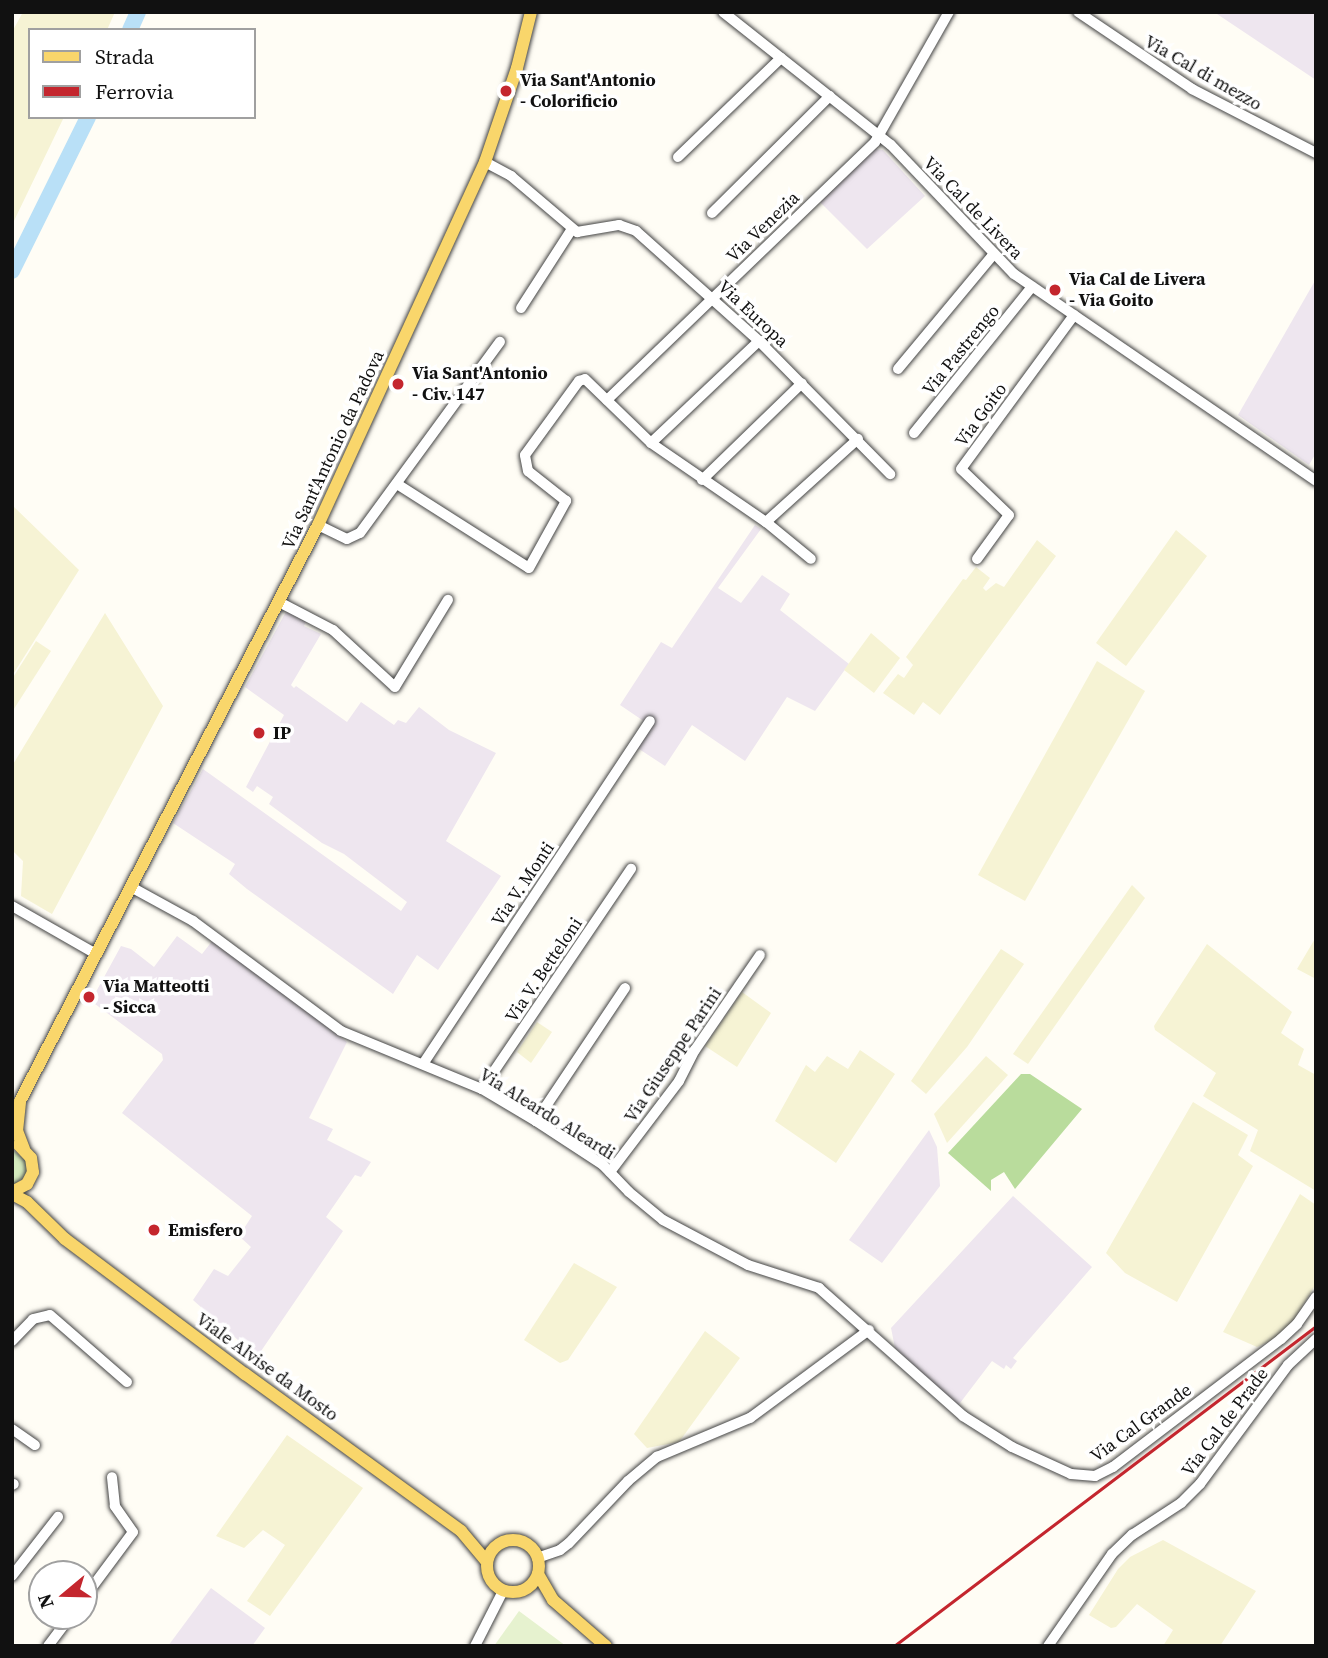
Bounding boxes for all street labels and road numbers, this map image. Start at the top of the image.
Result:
street label: Via Cal di mezzo [1141,31,1265,115]
street label: Via Cal de Livera [919,152,1027,264]
street label: Via Venezia [722,187,804,267]
street label: Via Europa [713,276,793,352]
street label: Via Pastrengo [918,300,1004,400]
street label: Via Sant'Antonio da Padova [277,347,389,553]
street label: Via Goito [951,379,1011,451]
street label: Via V. Monti [487,838,559,930]
street label: Via V. Betteloni [501,913,587,1027]
street label: Via Giuseppe Parini [620,983,726,1127]
street label: Via Aleardo Aleardi [475,1064,619,1164]
street label: Viale Alvise da Mosto [192,1308,342,1426]
street label: Via Cal de Prade [1177,1363,1273,1481]
street label: Via Cal Grande [1086,1379,1196,1467]

